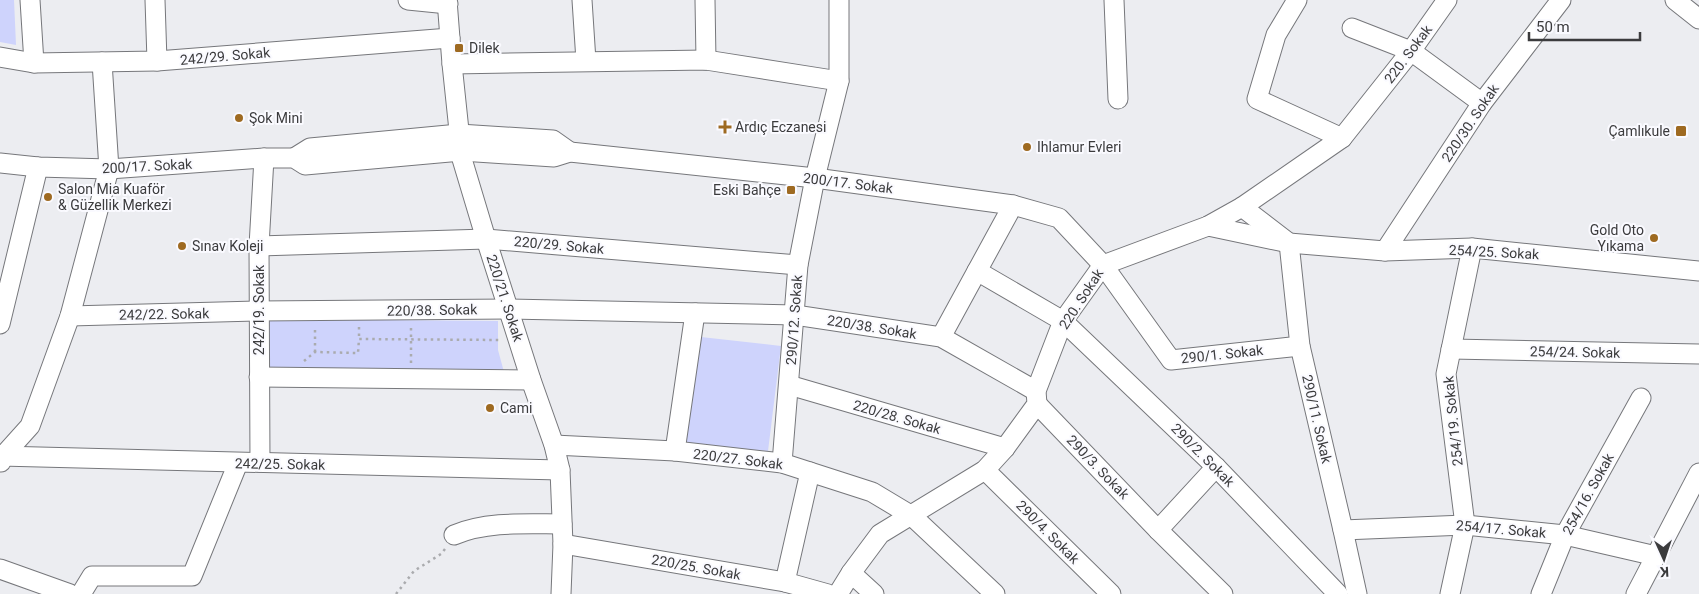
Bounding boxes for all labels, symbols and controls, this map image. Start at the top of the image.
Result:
scale bar [1529,10,1640,42]
text: 50 m [1536,18,1570,36]
street label: 220. Sokak [1381,21,1436,86]
place label: Dilek [469,40,500,56]
marker: Dilek [453,42,465,54]
street label: 242/29. Sokak [179,44,272,68]
street label: 220/30. Sokak [1438,80,1502,165]
place label: Şok Mini [249,110,303,126]
marker: Şok Mini [233,112,245,124]
place label: Ardıç Eczanesi [735,119,826,135]
marker: Ardıç Eczanesi [719,121,731,133]
place label: Çamlıkule [1608,123,1670,139]
marker: Çamlıkule [1674,124,1688,138]
place label: Ihlamur Evleri [1037,139,1121,155]
marker: Ihlamur Evleri [1021,141,1033,153]
street label: 200/17. Sokak [101,156,193,176]
street label: 200/17. Sokak [802,170,895,197]
place label: Salon Mia Kuaför & Güzellik Merkezi [58,181,172,213]
place label: Eski Bahçe [713,182,781,198]
marker: Eski Bahçe [785,184,797,196]
marker: Salon Mia Kuaför & Güzellik Merkezi [42,191,54,203]
place label: Gold Oto Yıkama [1590,222,1644,254]
marker: Gold Oto Yıkama [1648,232,1660,244]
street label: 220/29. Sokak [513,233,606,257]
place label: Sınav Koleji [192,238,263,254]
marker: Sınav Koleji [176,240,188,252]
street label: 254/25. Sokak [1448,242,1540,262]
street label: 220/21. Sokak [483,253,527,344]
street label: 242/19. Sokak [251,264,267,355]
street label: 220. Sokak [1056,265,1107,332]
street label: 290/12. Sokak [783,273,805,366]
street label: 220/38. Sokak [387,301,478,319]
street label: 242/22. Sokak [119,305,210,323]
street label: 220/38. Sokak [826,312,919,342]
street label: 290/1. Sokak [1180,342,1265,366]
street label: 254/24. Sokak [1530,343,1621,361]
street label: 290/11. Sokak [1299,373,1335,466]
street label: 254/19. Sokak [1440,374,1466,467]
street label: 220/28. Sokak [851,397,944,437]
place label: Cami [500,400,532,416]
marker: Cami [484,402,496,414]
street label: 290/2. Sokak [1168,420,1238,490]
street label: 290/3. Sokak [1064,432,1133,503]
street label: 220/27. Sokak [692,446,785,473]
street label: 254/16. Sokak [1559,450,1617,537]
street label: 242/25. Sokak [235,455,326,473]
street label: 290/4. Sokak [1013,497,1083,567]
street label: 254/17. Sokak [1455,517,1548,541]
north arrow [1639,534,1689,584]
street label: 220/25. Sokak [650,551,743,583]
text: K [1660,564,1670,580]

